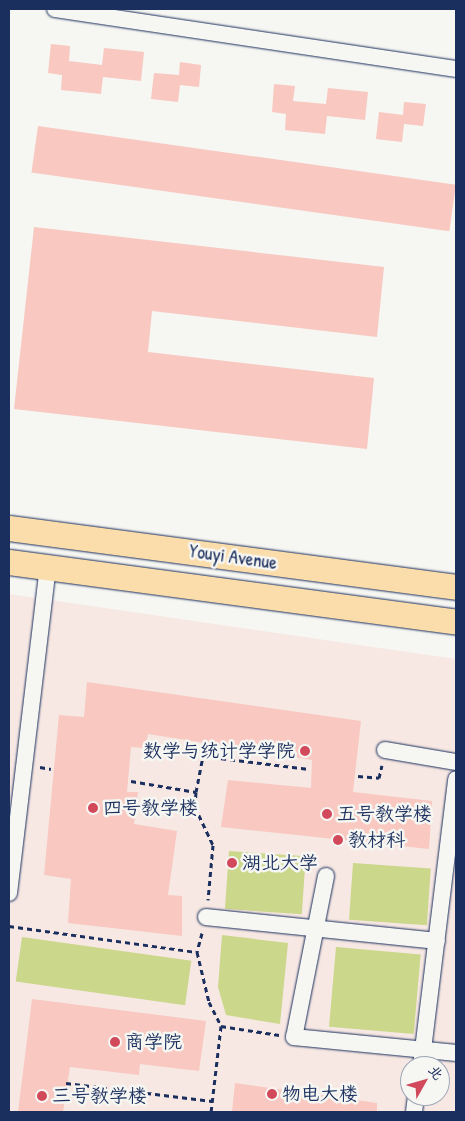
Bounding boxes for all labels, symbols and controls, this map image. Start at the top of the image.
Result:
street label: Youyi Avenue [188,540,278,574]
place label: 数学与统计学学院 [143,740,295,762]
marker: 数学与统计学学院 [299,745,311,757]
place label: 四号教学楼 [103,797,198,819]
marker: 四号教学楼 [87,802,99,814]
place label: 五号教学楼 [337,803,432,825]
marker: 五号教学楼 [321,808,333,820]
place label: 教材科 [348,829,405,851]
marker: 教材科 [332,834,344,846]
place label: 湖北大学 [242,852,318,874]
marker: 湖北大学 [226,857,238,869]
place label: 商学院 [125,1031,182,1053]
marker: 商学院 [109,1036,121,1048]
north arrow [400,1056,450,1106]
text: 北 [425,1061,448,1083]
place label: 物电大楼 [282,1083,358,1105]
place label: 三号教学楼 [52,1085,147,1107]
marker: 物电大楼 [266,1088,278,1100]
marker: 三号教学楼 [36,1090,48,1102]

